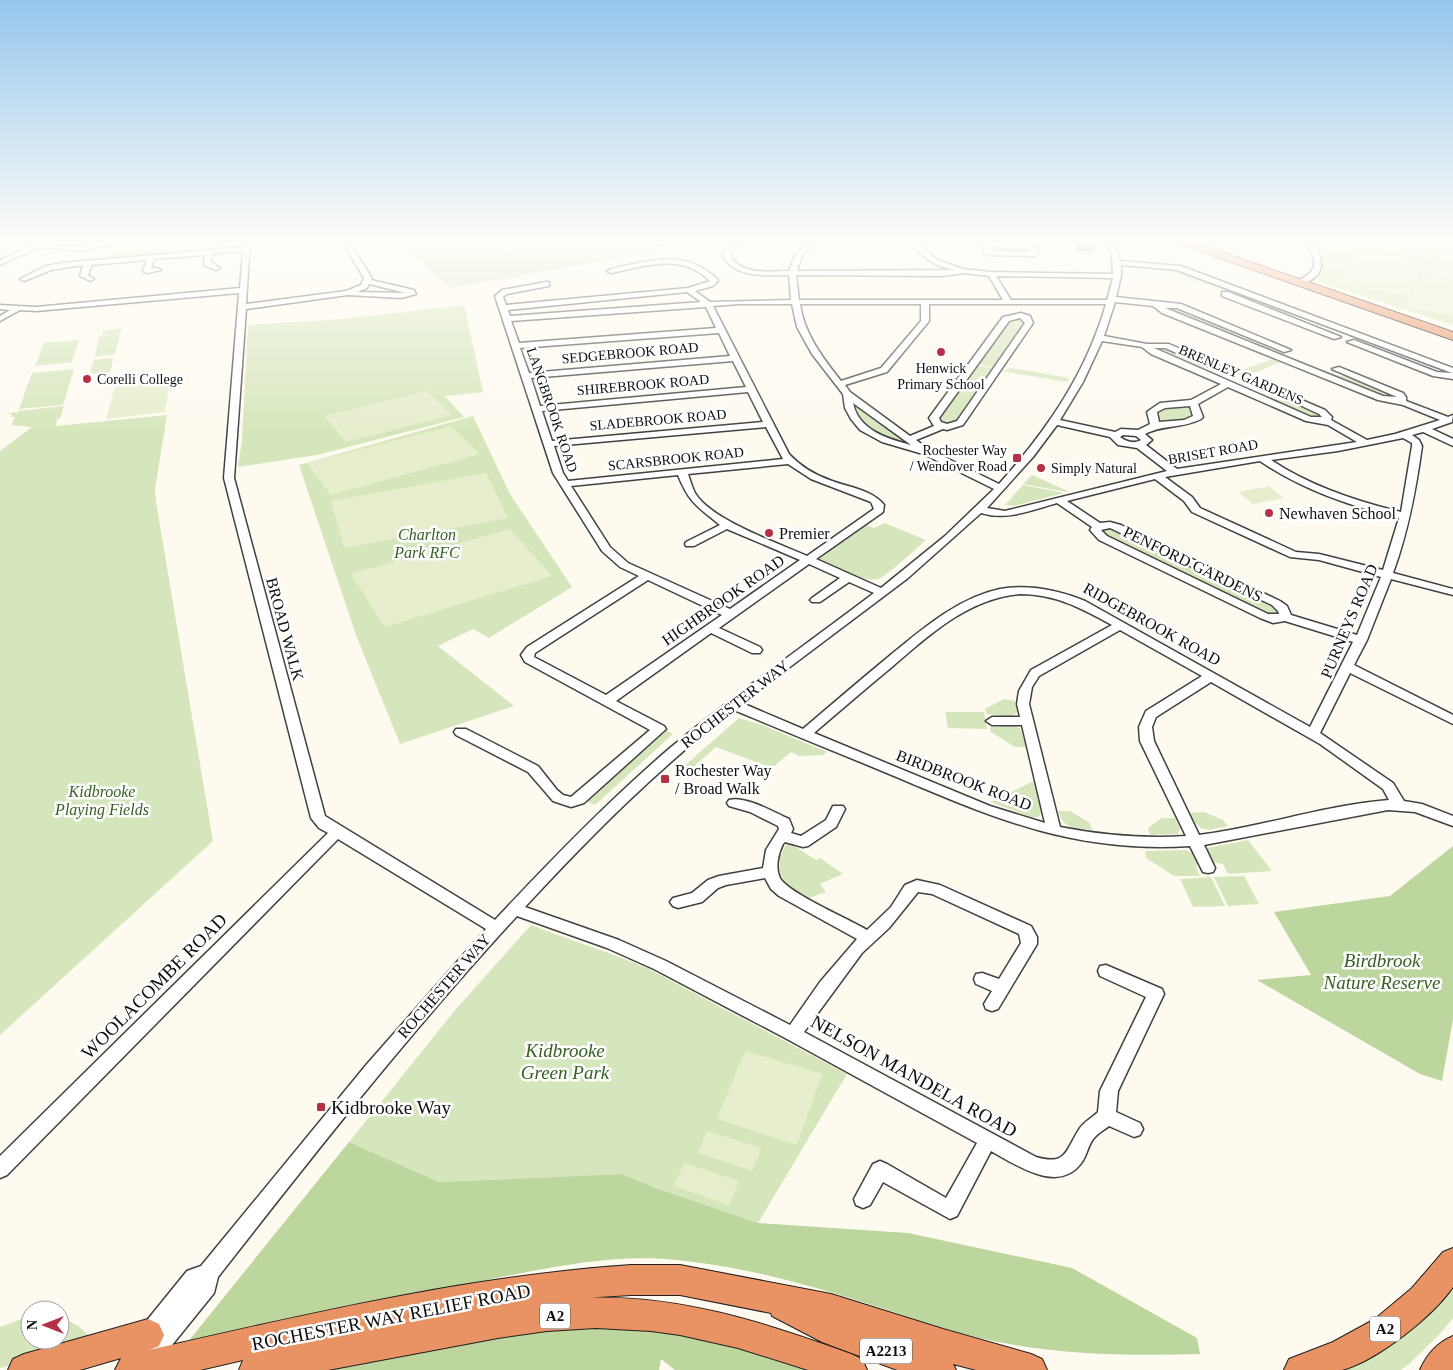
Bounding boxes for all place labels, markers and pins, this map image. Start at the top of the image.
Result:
marker: Henwick Primary School [935,346,947,358]
place label: Henwick Primary School [897,361,985,392]
place label: Corelli College [97,372,183,387]
marker: Corelli College [81,373,93,385]
place label: Rochester Way / Wendover Road [910,443,1007,474]
marker: Rochester Way / Wendover Road [1011,452,1023,464]
place label: Simply Natural [1051,461,1137,476]
marker: Simply Natural [1035,462,1047,474]
place label: Newhaven School [1279,505,1396,522]
marker: Newhaven School [1263,507,1275,519]
place label: Premier [779,525,830,542]
marker: Premier [763,527,775,539]
place label: Rochester Way / Broad Walk [675,762,772,797]
marker: Rochester Way / Broad Walk [659,773,671,785]
place label: Kidbrooke Way [331,1097,452,1118]
marker: Kidbrooke Way [315,1101,327,1113]

